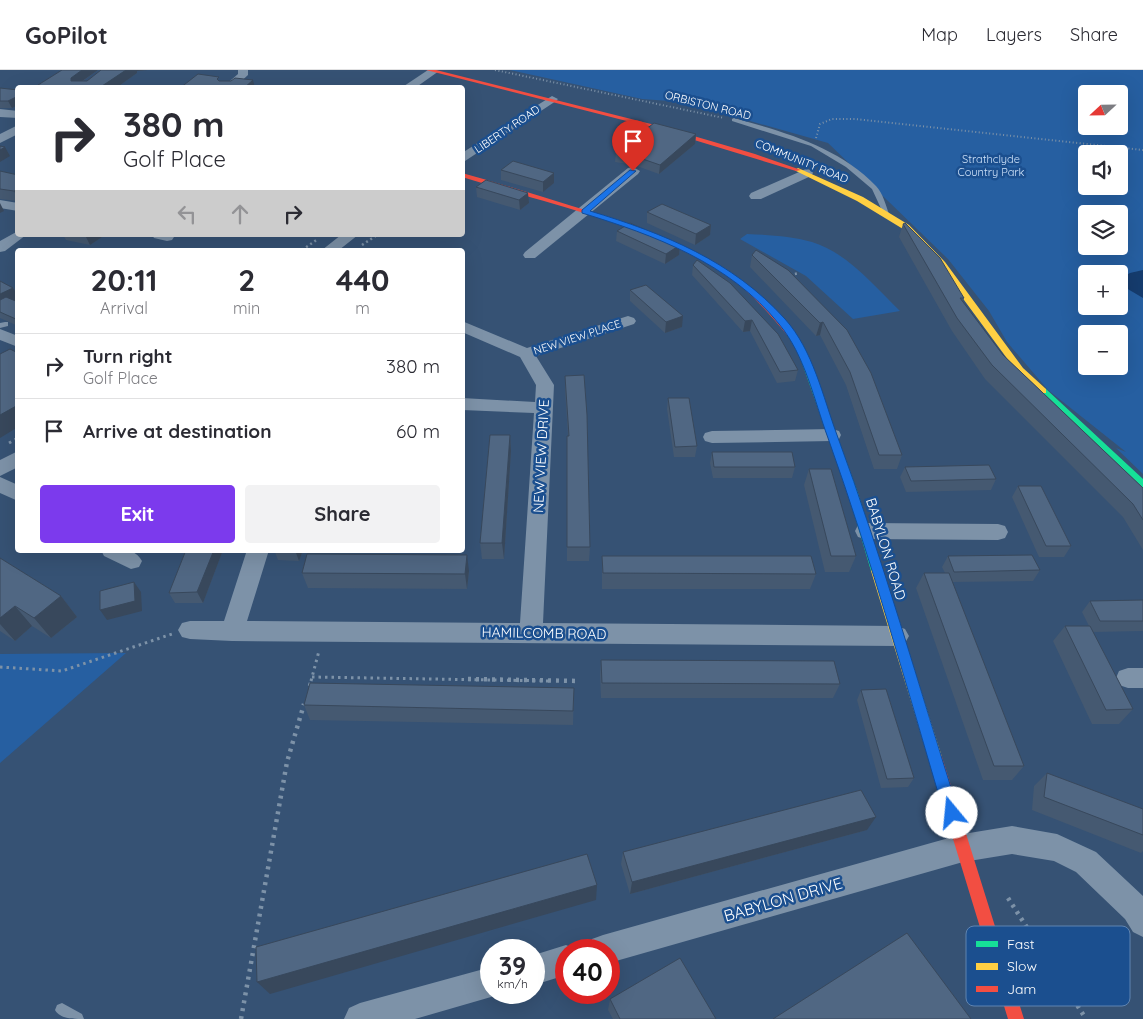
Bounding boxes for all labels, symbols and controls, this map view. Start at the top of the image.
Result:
text: GoPilot [25,20,108,50]
text: Map [921,23,958,46]
text: Layers [986,23,1042,46]
text: Share [1070,23,1118,46]
north arrow [1078,85,1128,135]
map controls [1078,85,1128,375]
street label: ORBISTON ROAD [663,88,753,123]
text: 380 m [123,102,225,146]
street label: LIBERTY ROAD [472,102,542,156]
icon: right [40,105,105,170]
pin [612,120,654,171]
icon: arrive [619,127,647,155]
street label: COMMUNITY ROAD [753,136,851,186]
text: Golf Place [123,145,226,173]
button: sound [1078,145,1128,195]
park label: Strathclyde Country Park [958,152,1025,179]
icon: left [173,200,201,228]
icon: ahead [226,200,254,228]
icon: right [279,200,307,228]
button: layers [1078,205,1128,255]
text: 20:11 [91,261,158,299]
text: 2 [238,261,255,299]
text: 440 [336,261,390,299]
button: + [1078,265,1128,315]
text: Arrival [100,298,148,318]
text: min [233,298,260,318]
text: m [355,298,370,318]
street label: NEW VIEW PLACE [532,316,622,358]
button: − [1078,325,1128,375]
text: Turn right [83,344,172,368]
icon: right [40,352,68,380]
text: 380 m [386,354,440,378]
text: Golf Place [83,368,158,388]
street label: NEW VIEW DRIVE [529,399,553,513]
icon: arrive [40,417,68,445]
text: Arrive at destination [83,419,272,443]
text: 60 m [396,419,440,443]
button: Exit [40,485,235,543]
button: Share [245,485,440,543]
street label: BABYLON ROAD [862,496,910,602]
street label: HAMILCOMB ROAD [481,623,607,643]
position arrow [925,786,977,838]
street label: BABYLON DRIVE [721,873,845,925]
legend [966,926,1130,1006]
text: Fast [1007,935,1035,953]
speed limit sign: 40 [555,939,620,1004]
text: 39 [499,950,526,981]
text: Slow [1007,957,1037,975]
text: km/h [497,976,528,991]
text: Jam [1007,980,1036,998]

